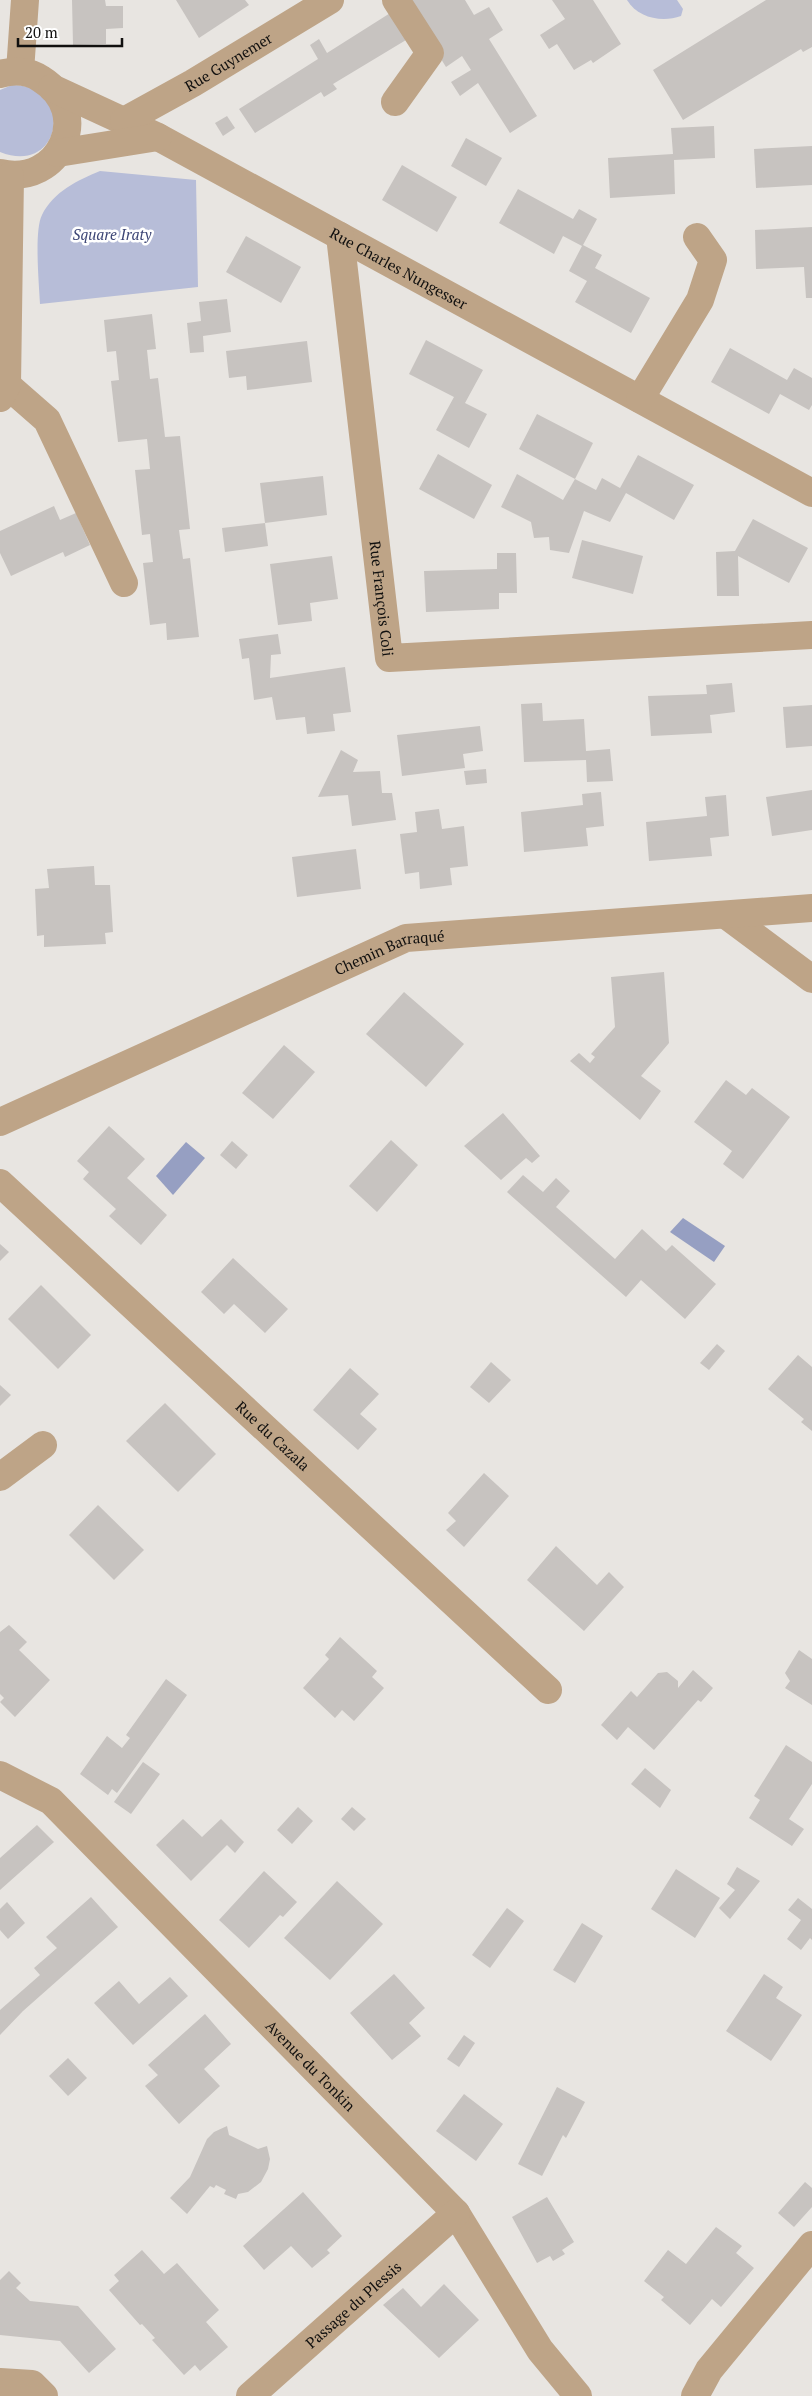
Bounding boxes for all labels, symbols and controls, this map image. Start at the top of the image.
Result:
scale bar [18,15,121,47]
text: 20 m [25,22,58,42]
street label: Rue Guynemer [181,27,276,96]
street label: Rue Charles Nungesser [327,223,471,314]
park label: Square Iraty [73,224,153,244]
street label: Rue François Coli [365,540,399,657]
street label: Chemin Barraqué [331,925,445,979]
street label: Rue du Cazala [232,1396,315,1475]
street label: Avenue du Tonkin [262,2016,360,2115]
street label: Passage du Plessis [301,2256,405,2352]

